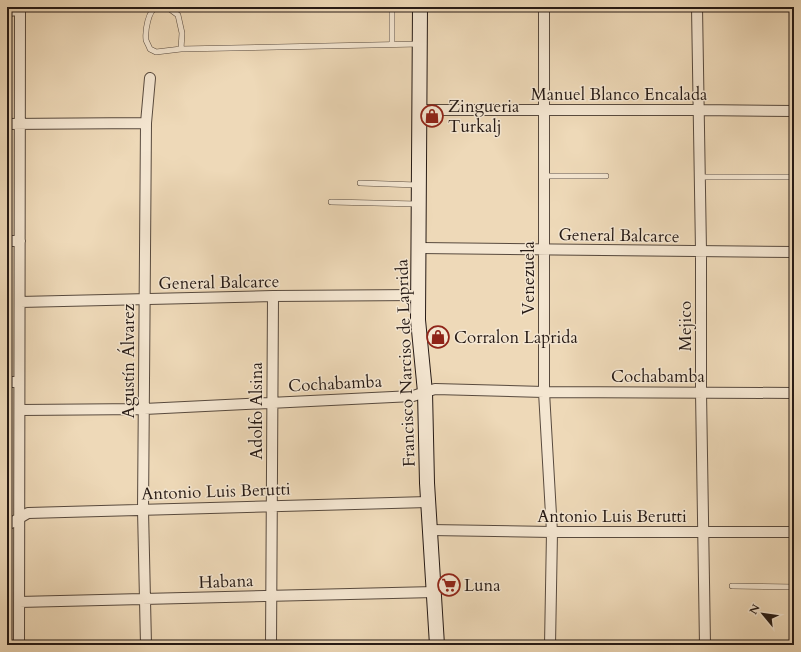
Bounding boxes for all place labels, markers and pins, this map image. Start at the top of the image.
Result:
place label: Zingueria Turkalj [448,95,520,138]
shop icon: Zingueria Turkalj [419,103,445,129]
shop icon: Corralon Laprida [425,324,451,350]
place label: Corralon Laprida [454,326,578,349]
supermarket icon: Luna [436,572,462,598]
place label: Luna [464,574,501,597]

